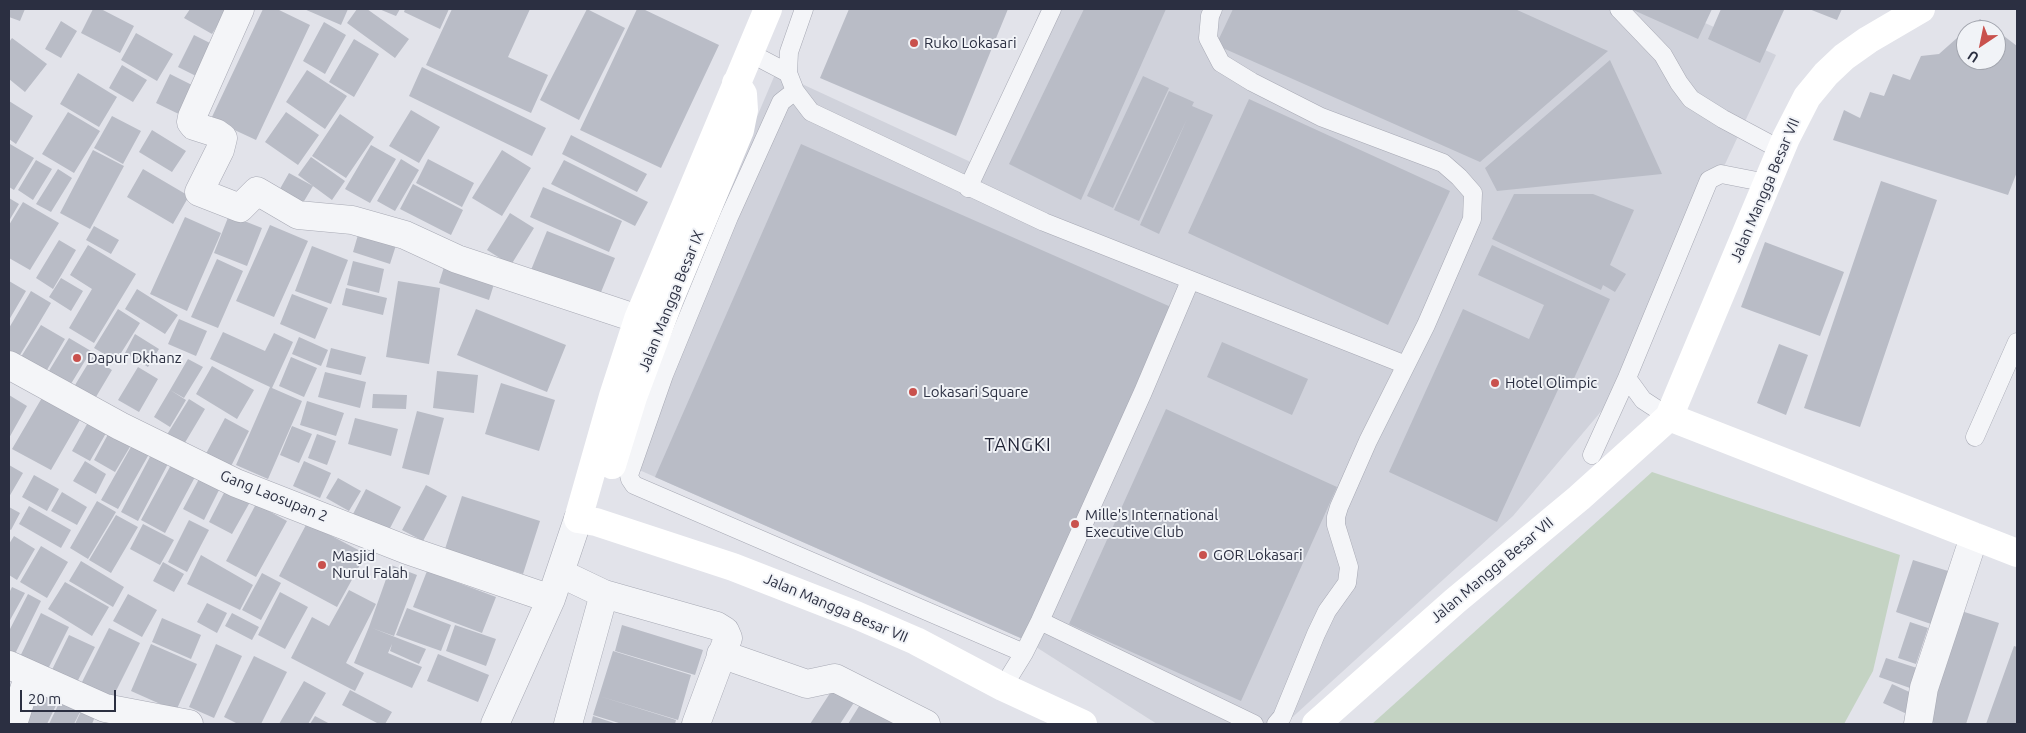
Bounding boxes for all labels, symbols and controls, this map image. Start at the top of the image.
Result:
north arrow [1956,20,2006,70]
place label: Ruko Lokasari [924,34,1017,52]
marker: Ruko Lokasari [908,37,920,49]
text: U [1965,47,1982,66]
street label: Jalan Mangga Besar VII [1726,115,1804,265]
street label: Jalan Mangga Besar IX [634,228,708,374]
place label: Dapur Dkhanz [87,349,182,367]
marker: Dapur Dkhanz [71,352,83,364]
place label: Hotel Olimpic [1505,374,1597,392]
marker: Hotel Olimpic [1489,377,1501,389]
place label: Lokasari Square [923,383,1029,401]
marker: Lokasari Square [907,386,919,398]
district label: TANGKI [984,434,1052,456]
street label: Gang Laosupan 2 [218,466,330,526]
place label: Mille's International Executive Club [1085,506,1218,541]
street label: Jalan Mangga Besar VII [1427,513,1557,627]
marker: Mille's International Executive Club [1069,518,1081,530]
place label: GOR Lokasari [1213,546,1303,564]
place label: Masjid Nurul Falah [332,547,408,582]
marker: GOR Lokasari [1197,549,1209,561]
marker: Masjid Nurul Falah [316,559,328,571]
street label: Jalan Mangga Besar VII [761,569,911,647]
scale bar [22,680,119,712]
text: 20 m [28,690,61,707]

